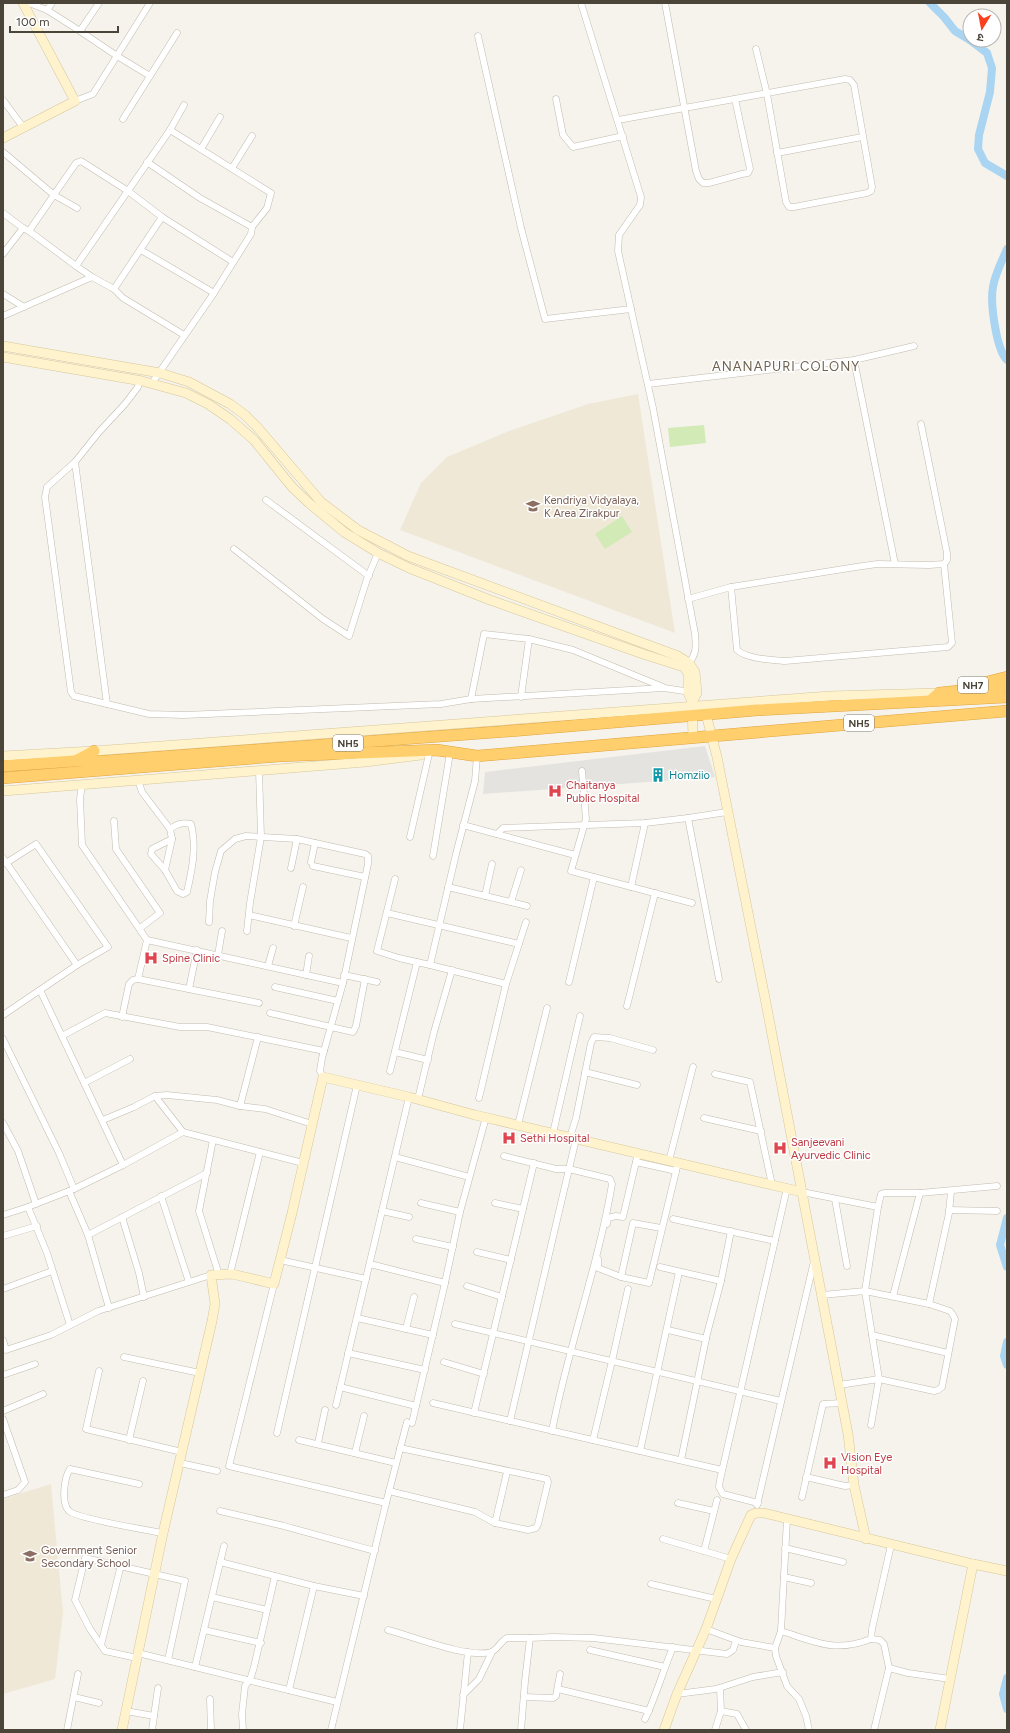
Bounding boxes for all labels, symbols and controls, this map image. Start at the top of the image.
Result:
scale bar [10,8,118,34]
north arrow [962,8,1002,48]
text: 100 m [16,15,50,29]
text: उ [975,30,985,44]
district label: ANANAPURI COLONY [712,359,860,374]
place label: Kendriya Vidyalaya, K Area Zirakpur [544,494,640,520]
school or university icon: Kendriya Vidyalaya, K Area Zirakpur [525,498,541,514]
road number: NH7 [958,677,988,693]
road number: NH5 [844,715,874,731]
road number: NH5 [333,735,363,751]
building icon: Homziio [650,767,666,783]
place label: Homziio [669,769,710,782]
place label: Chaitanya Public Hospital [566,779,640,805]
hospital icon: Chaitanya Public Hospital [547,783,563,799]
hospital icon: Spine Clinic [143,950,159,966]
place label: Spine Clinic [162,952,220,965]
hospital icon: Sethi Hospital [501,1130,517,1146]
place label: Sethi Hospital [520,1132,589,1145]
place label: Sanjeevani Ayurvedic Clinic [791,1136,871,1162]
hospital icon: Sanjeevani Ayurvedic Clinic [772,1140,788,1156]
place label: Vision Eye Hospital [841,1451,892,1477]
hospital icon: Vision Eye Hospital [822,1455,838,1471]
place label: Government Senior Secondary School [41,1544,137,1570]
school or university icon: Government Senior Secondary School [22,1548,38,1564]

